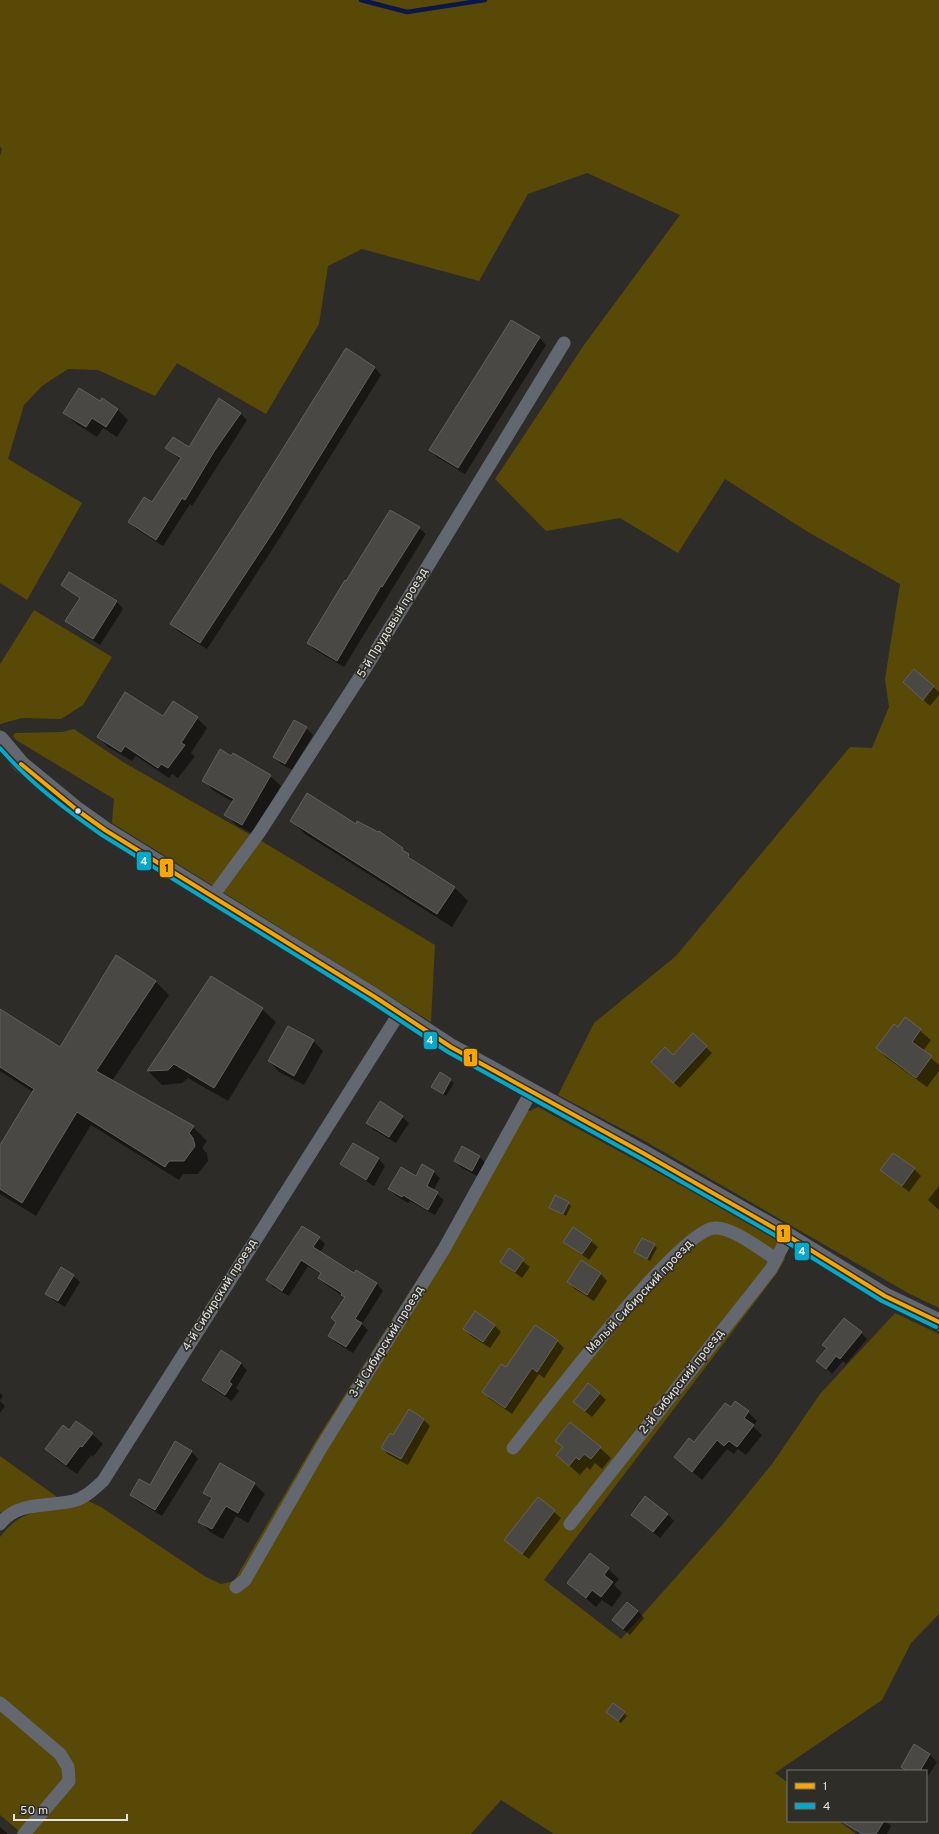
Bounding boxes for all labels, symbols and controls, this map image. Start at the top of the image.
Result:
street label: 5-й Прудовый проезд [354,565,432,681]
unlabelled marker [73,806,83,816]
line badge: 4 [136,851,152,871]
text: 4 [140,855,148,869]
line badge: 1 [159,858,174,878]
text: 1 [165,862,169,876]
line badge: 4 [423,1031,438,1050]
text: 4 [426,1034,434,1048]
line badge: 1 [463,1048,478,1067]
text: 1 [469,1052,473,1066]
line badge: 1 [776,1224,791,1243]
text: 1 [781,1227,785,1241]
street label: 4-й Сибирский проезд [179,1236,261,1354]
street label: Малый Сибирский проезд [583,1237,697,1357]
line badge: 4 [794,1242,810,1261]
text: 4 [798,1245,806,1259]
street label: 3-й Сибирский проезд [346,1283,428,1401]
street label: 2-й Сибирский проезд [636,1326,728,1438]
legend [787,1770,927,1822]
text: 1 [823,1779,827,1795]
scale bar [14,1796,127,1822]
text: 4 [823,1799,830,1815]
text: 50 m [20,1803,48,1819]

